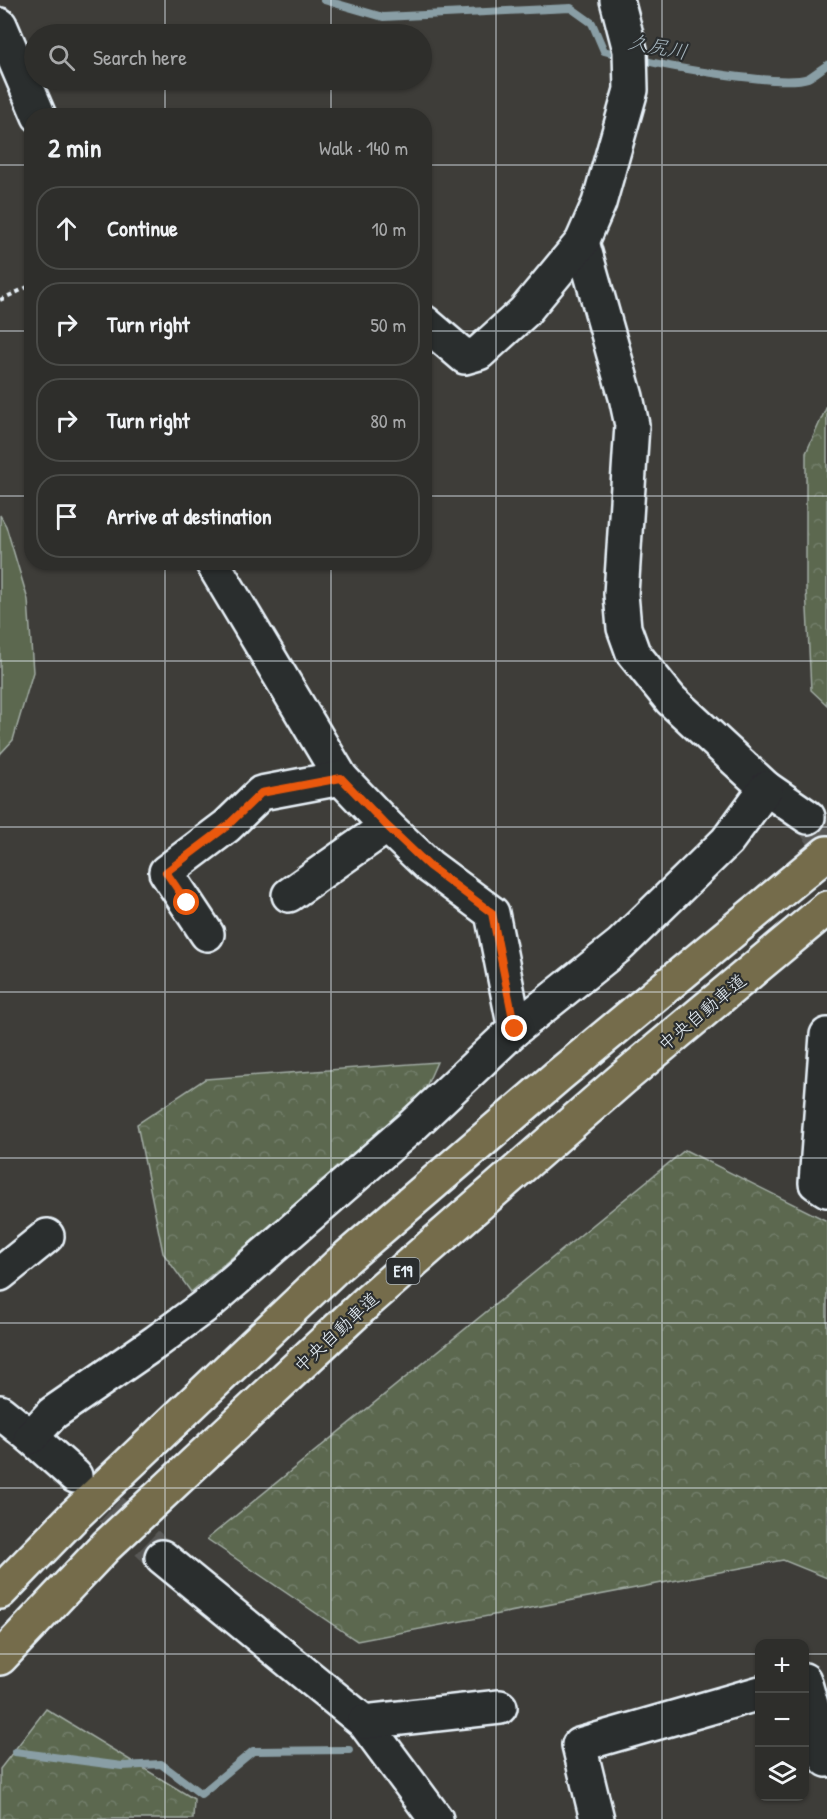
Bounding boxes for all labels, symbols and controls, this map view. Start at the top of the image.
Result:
search box [24,24,432,90]
water label: 久尻川 [626,27,690,65]
icon: search [45,41,78,74]
text: Search here [93,42,187,72]
text: 2 min [48,130,101,165]
text: Walk · 140 m [319,134,408,161]
icon: ahead [50,212,83,245]
text: Continue [107,213,178,243]
text: 10 m [372,215,406,242]
icon: right [50,308,83,341]
text: Turn right [107,309,190,339]
text: 50 m [370,311,406,338]
icon: right [50,404,83,437]
text: Turn right [107,405,190,435]
text: 80 m [370,407,406,434]
icon: arrive [50,500,83,533]
text: Arrive at destination [107,501,272,531]
route start [173,889,199,915]
street label: 中央自動車道 [653,968,751,1056]
route end [501,1015,527,1041]
road number: E19 [386,1258,420,1284]
street label: 中央自動車道 [288,1286,384,1378]
map controls [755,1639,809,1801]
button: + [755,1639,809,1693]
button: − [755,1693,809,1747]
button: layers [755,1747,809,1801]

